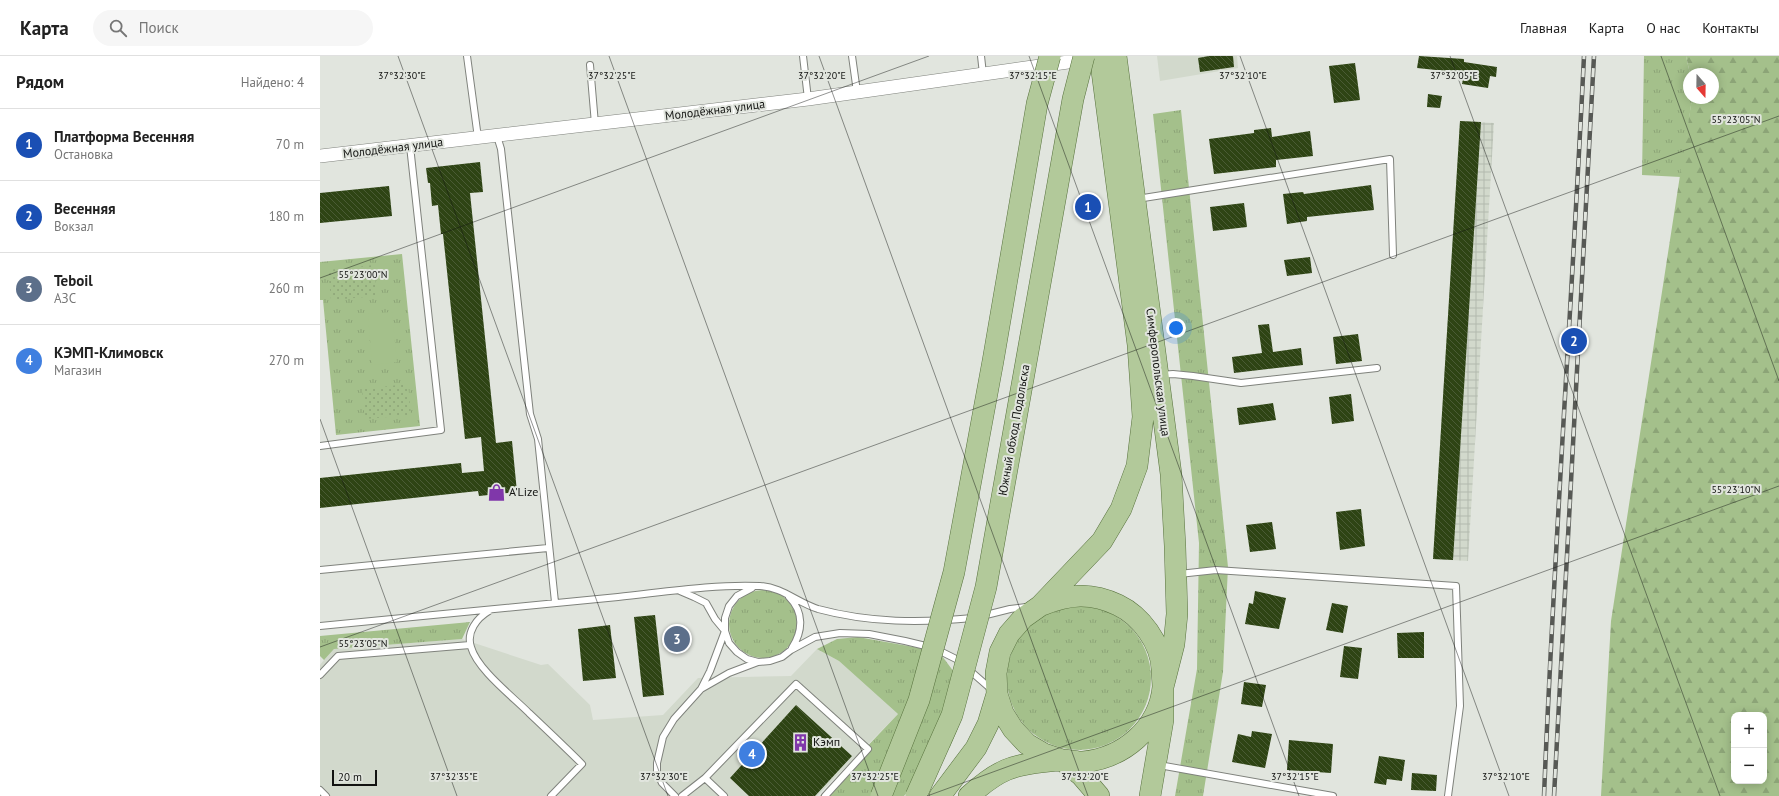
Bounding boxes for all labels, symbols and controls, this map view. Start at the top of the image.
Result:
search box [93,10,373,46]
text: Карта [20,16,69,40]
icon: search [107,17,129,39]
text: Поиск [139,18,179,37]
text: Главная [1520,19,1567,37]
text: Карта [1589,19,1624,37]
text: О нас [1646,19,1680,37]
text: Контакты [1702,19,1759,37]
north arrow [1683,68,1719,104]
text: 37°32'30"E [378,69,426,82]
text: 37°32'25"E [588,69,636,82]
text: 37°32'20"E [798,69,846,82]
text: 37°32'15"E [1009,69,1057,82]
text: 37°32'10"E [1219,69,1267,82]
text: 37°32'05"E [1430,69,1478,82]
text: Рядом [16,71,64,93]
text: Найдено: 4 [241,74,304,91]
street label: Молодёжная улица [664,96,766,123]
text: 55°23'05"N [1711,113,1761,126]
text: Платформа Весенняя [54,127,194,146]
street label: Молодёжная улица [342,134,444,161]
text: 1 [25,136,33,153]
text: 70 m [276,136,304,153]
text: Остановка [54,146,113,163]
pin: 1 [1075,192,1101,222]
text: Весенняя [54,199,115,218]
text: 2 [25,208,33,225]
text: 180 m [269,208,304,225]
text: Вокзал [54,218,94,235]
text: 55°23'00"N [338,268,388,281]
text: Teboil [54,271,93,290]
text: 3 [25,280,33,297]
text: 260 m [269,280,304,297]
text: АЗС [54,290,76,307]
street label: Симферопольская улица [1143,307,1174,437]
your location [1166,318,1186,338]
pin: 2 [1561,326,1587,356]
text: КЭМП-Климовск [54,343,163,362]
text: 4 [25,352,33,369]
text: 270 m [269,352,304,369]
text: Магазин [54,362,102,379]
street label: Южный обход Подольска [995,363,1032,497]
shop icon: A'Lize [486,482,506,502]
text: 55°23'10"N [1711,483,1761,496]
place label: A'Lize [509,484,538,499]
pin: 3 [664,624,690,654]
text: 55°23'05"N [338,637,388,650]
map controls [1731,712,1767,784]
button: + [1731,712,1767,748]
building icon: Кэмп [790,732,810,752]
place label: Кэмп [813,734,840,749]
pin: 4 [739,739,765,769]
button: − [1731,748,1767,784]
scale bar [332,768,377,787]
text: 20 m [338,770,362,784]
text: 37°32'35"E [430,770,478,783]
text: 37°32'30"E [640,770,688,783]
text: 37°32'25"E [851,770,899,783]
text: 37°32'20"E [1061,770,1109,783]
text: 37°32'15"E [1271,770,1319,783]
text: 37°32'10"E [1482,770,1530,783]

